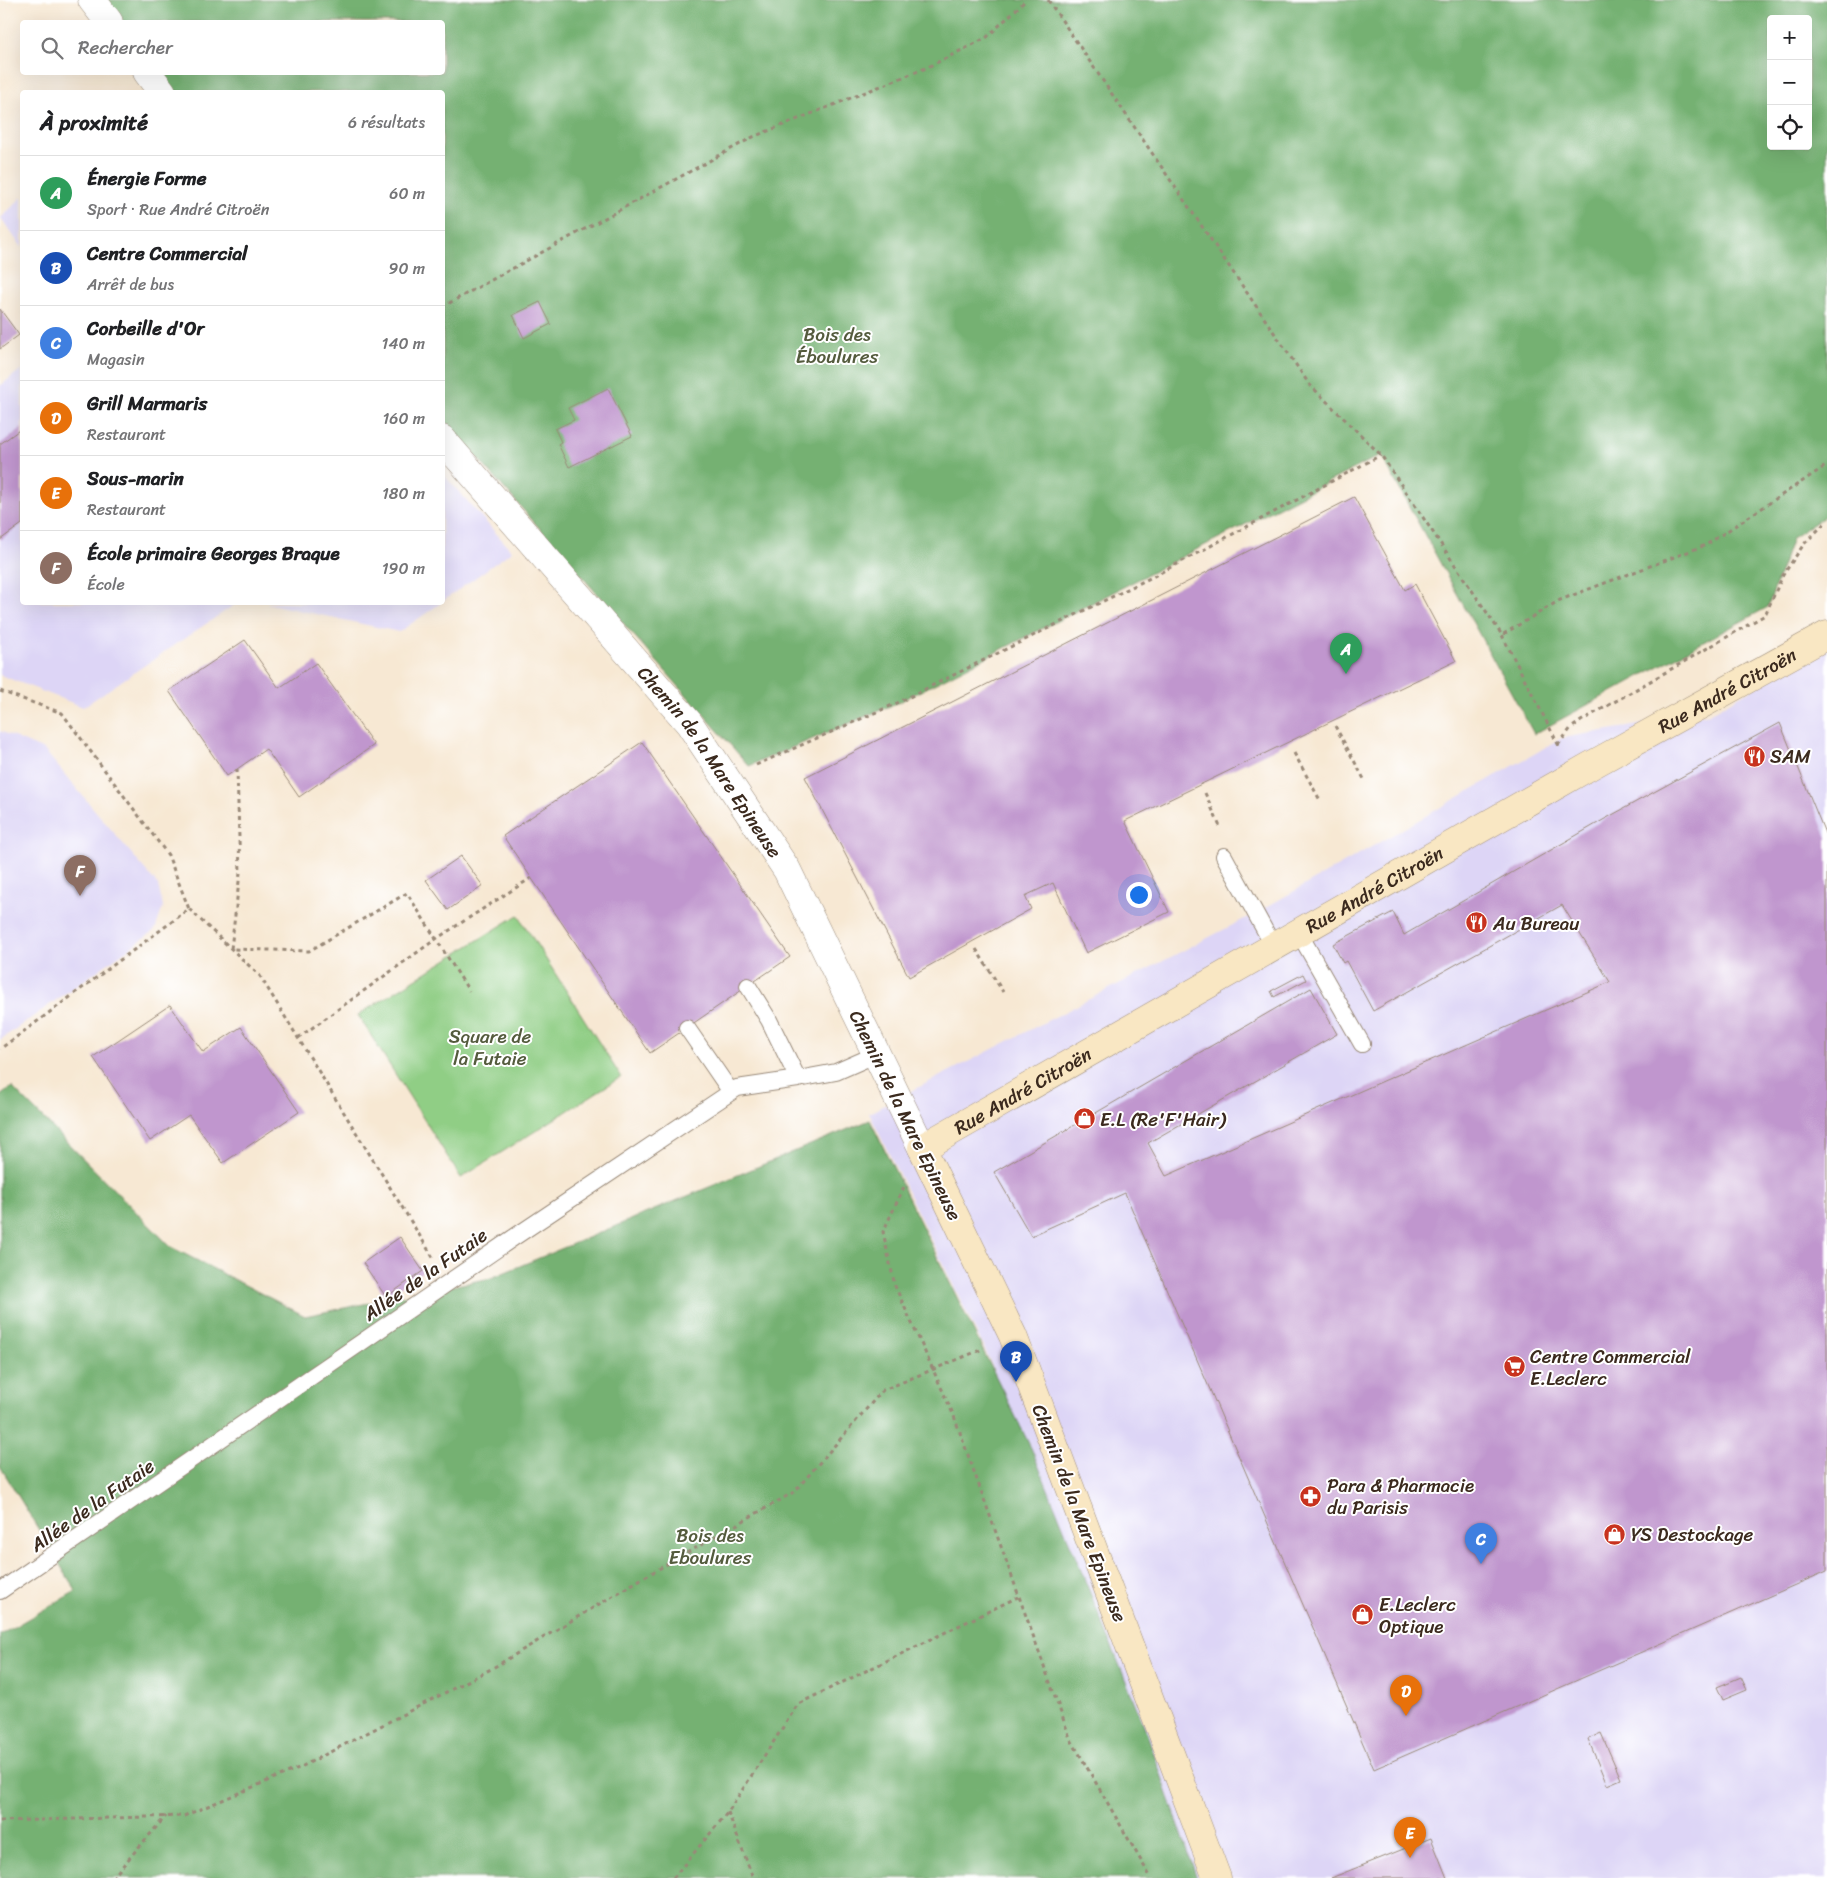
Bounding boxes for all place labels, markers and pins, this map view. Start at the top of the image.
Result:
pin: A [1330,633,1362,674]
place label: SAM [1770,740,1811,773]
restaurant icon: SAM [1742,744,1766,768]
pin: F [64,855,96,896]
place label: Au Bureau [1492,907,1579,940]
restaurant icon: Au Bureau [1465,911,1489,935]
place label: E.L (Re'F'Hair) [1100,1103,1227,1136]
shop icon: E.L (Re'F'Hair) [1072,1107,1096,1131]
place label: Centre Commercial E.Leclerc [1530,1340,1691,1395]
pin: B [1000,1341,1032,1382]
supermarket icon: Centre Commercial E.Leclerc [1502,1355,1526,1379]
place label: Para & Pharmacie du Parisis [1327,1469,1474,1524]
pharmacy icon: Para & Pharmacie du Parisis [1299,1484,1323,1508]
place label: YS Destockage [1631,1518,1754,1551]
shop icon: YS Destockage [1603,1522,1627,1546]
pin: C [1465,1523,1497,1564]
place label: E.Leclerc Optique [1379,1588,1456,1643]
shop icon: E.Leclerc Optique [1351,1603,1375,1627]
pin: D [1390,1675,1422,1716]
pin: E [1394,1817,1426,1858]

